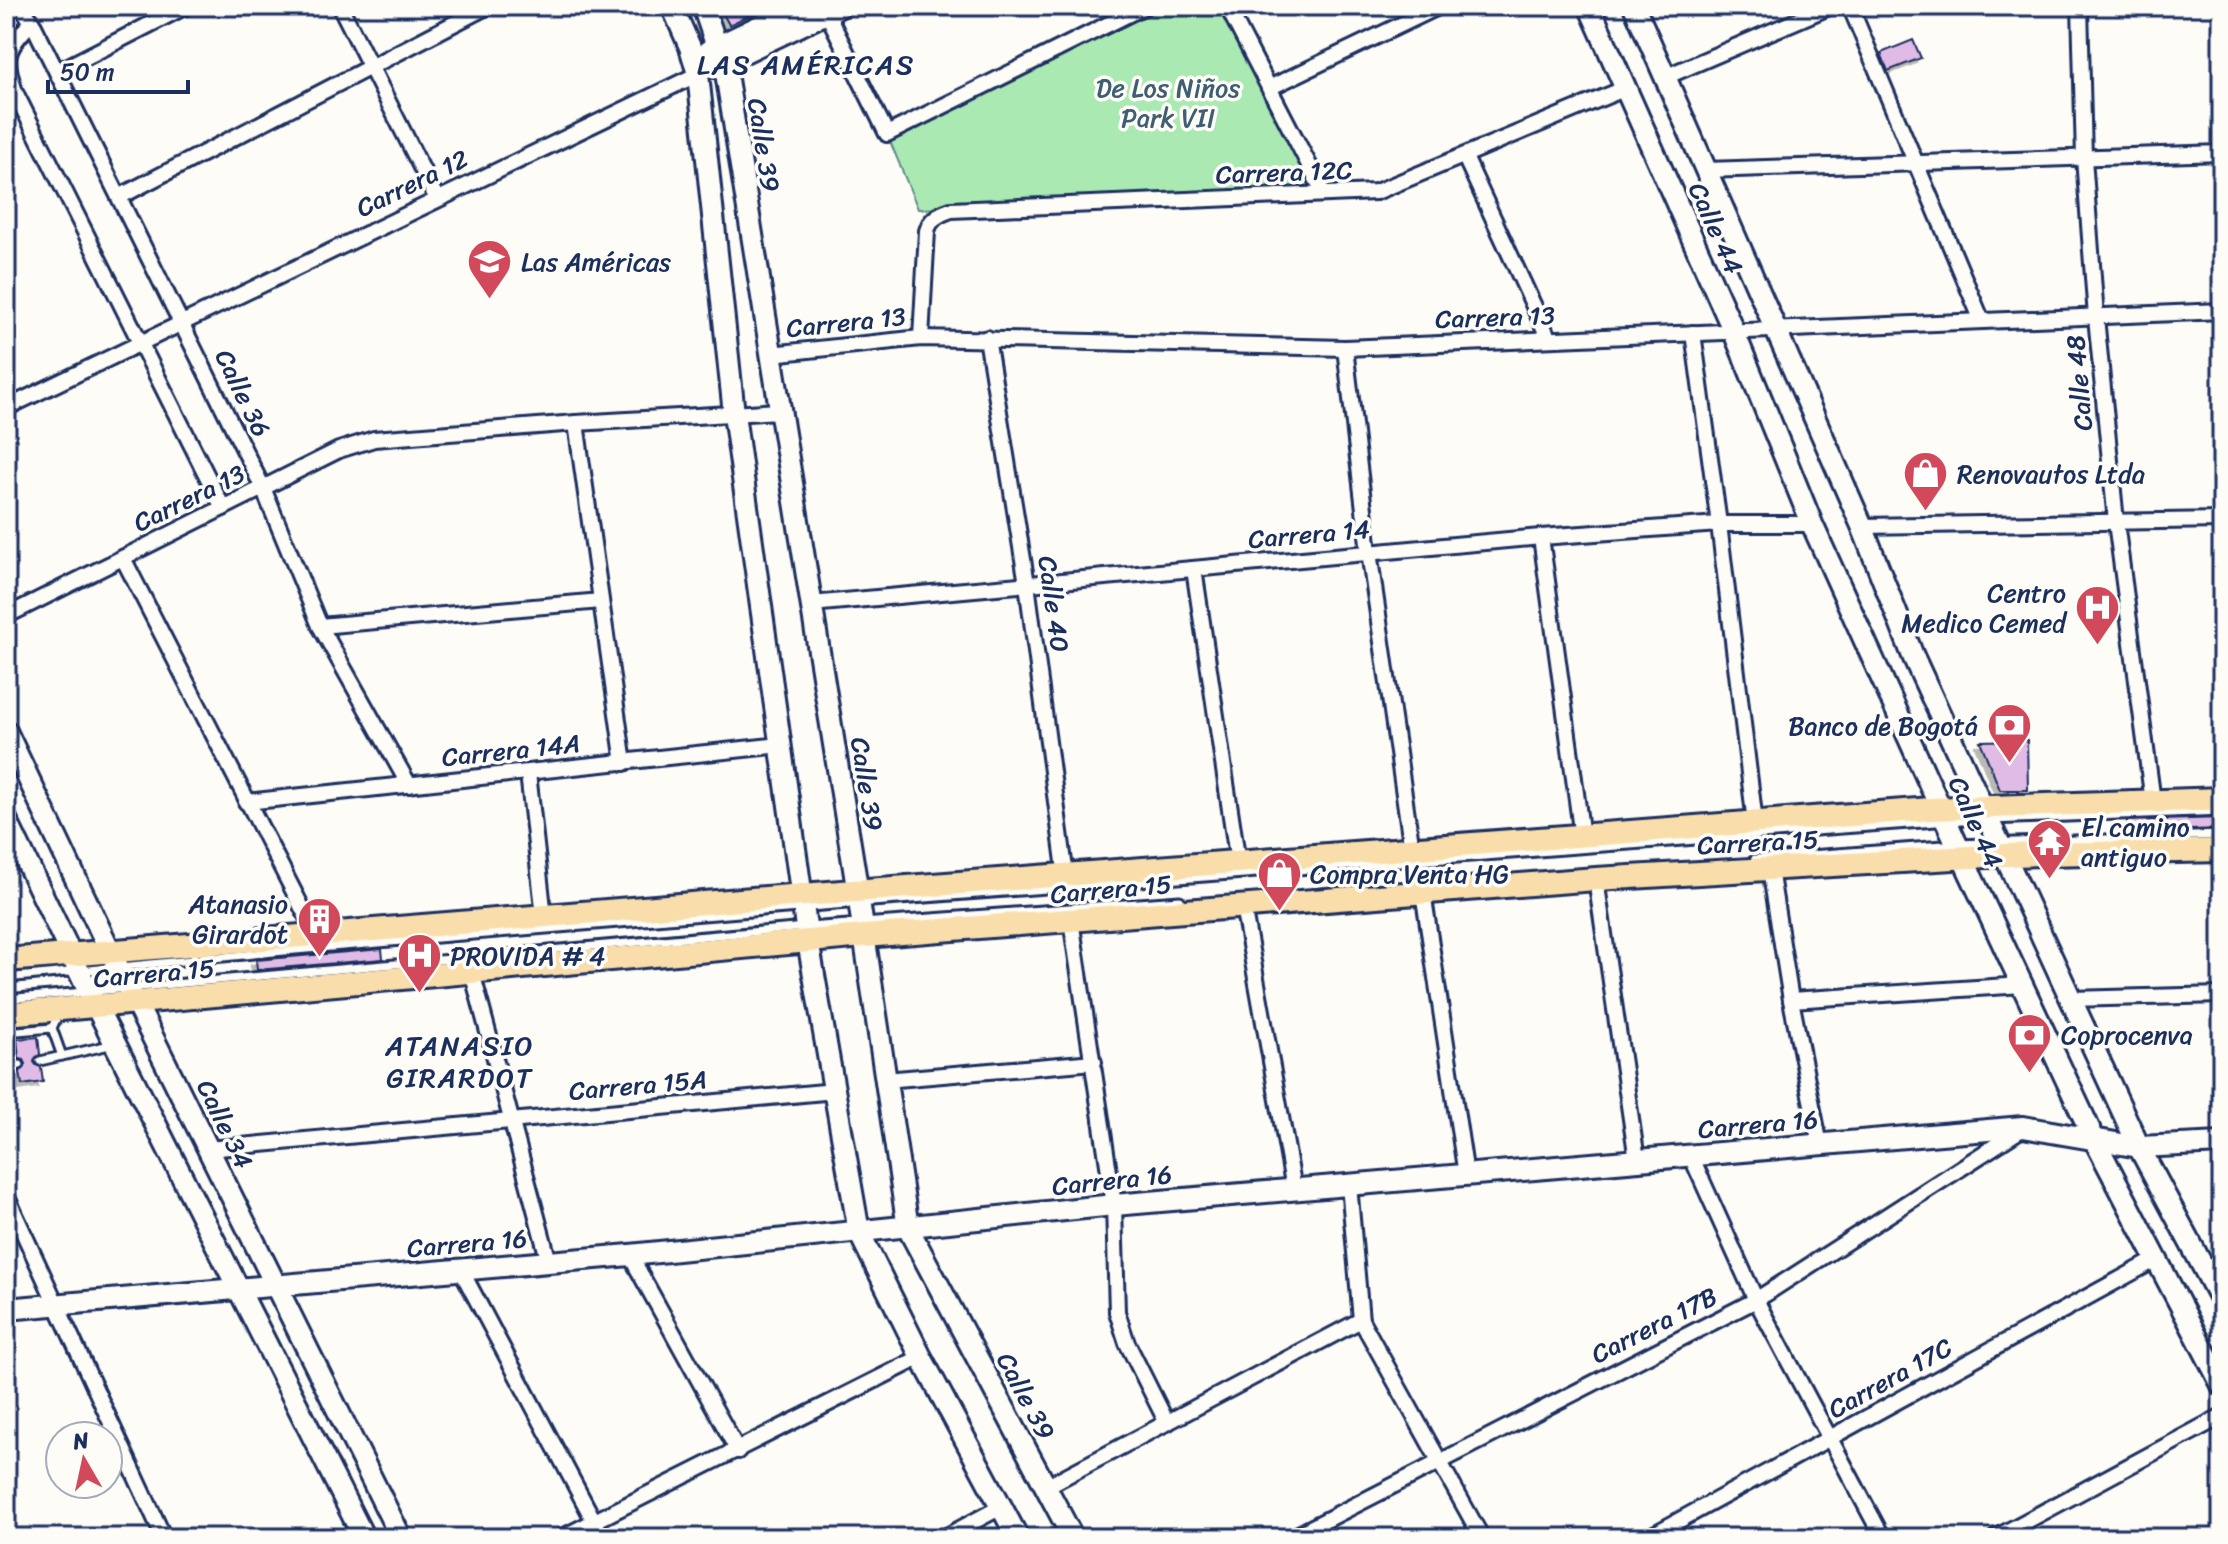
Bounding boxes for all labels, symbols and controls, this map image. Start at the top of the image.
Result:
district label: LAS AMÉRICAS [697,40,915,89]
scale bar [48,44,188,94]
text: 50 m [60,51,115,93]
park label: De Los Niños Park VII [1096,65,1240,141]
street label: Calle 39 [734,95,794,195]
street label: Carrera 12 [348,136,476,230]
street label: Carrera 12C [1215,147,1353,197]
street label: Calle 44 [1675,174,1757,282]
school or university icon: Las Américas [466,238,514,301]
place label: Las Américas [521,239,671,285]
street label: Carrera 13 [1434,292,1556,342]
street label: Carrera 13 [784,293,908,351]
street label: Calle 48 [2052,333,2106,433]
street label: Calle 36 [202,341,284,445]
shop icon: Renovautos Ltda [1902,450,1950,513]
street label: Carrera 13 [125,451,253,545]
place label: Renovautos Ltda [1957,451,2145,497]
street label: Carrera 14 [1246,506,1372,562]
street label: Calle 40 [1024,553,1084,655]
place label: Centro Medico Cemed [1901,570,2068,646]
hospital icon: Centro Medico Cemed [2073,584,2121,647]
bank icon: Banco de Bogotá [1985,702,2033,765]
place label: Banco de Bogotá [1788,703,1978,749]
street label: Carrera 14A [440,720,582,780]
street label: Calle 39 [837,734,897,834]
street label: Calle 44 [1935,768,2017,876]
place label: El camino antiguo [2081,804,2190,880]
street label: Carrera 15 [1696,816,1820,868]
temple icon: El camino antiguo [2026,818,2074,881]
shop icon: Compra Venta HG [1255,850,1303,913]
place label: Compra Venta HG [1310,851,1509,897]
street label: Carrera 15 [1048,861,1174,917]
place label: Atanasio Girardot [187,881,288,957]
building icon: Atanasio Girardot [295,895,343,958]
hospital icon: PROVIDA # 4 [395,932,443,995]
place label: PROVIDA # 4 [450,933,605,979]
street label: Carrera 15 [91,945,217,1001]
bank icon: Coprocenva [2006,1011,2054,1074]
place label: Coprocenva [2061,1012,2193,1058]
district label: ATANASIO GIRARDOT [384,1021,535,1102]
street label: Carrera 15A [567,1056,709,1114]
street label: Calle 34 [184,1071,266,1177]
street label: Carrera 16 [1696,1096,1820,1152]
street label: Carrera 16 [1050,1151,1174,1209]
street label: Carrera 16 [405,1215,529,1271]
street label: Carrera 17B [1583,1273,1725,1377]
street label: Carrera 17C [1819,1325,1961,1431]
street label: Calle 39 [984,1343,1068,1449]
north arrow [44,1420,124,1500]
text: N [69,1420,92,1461]

